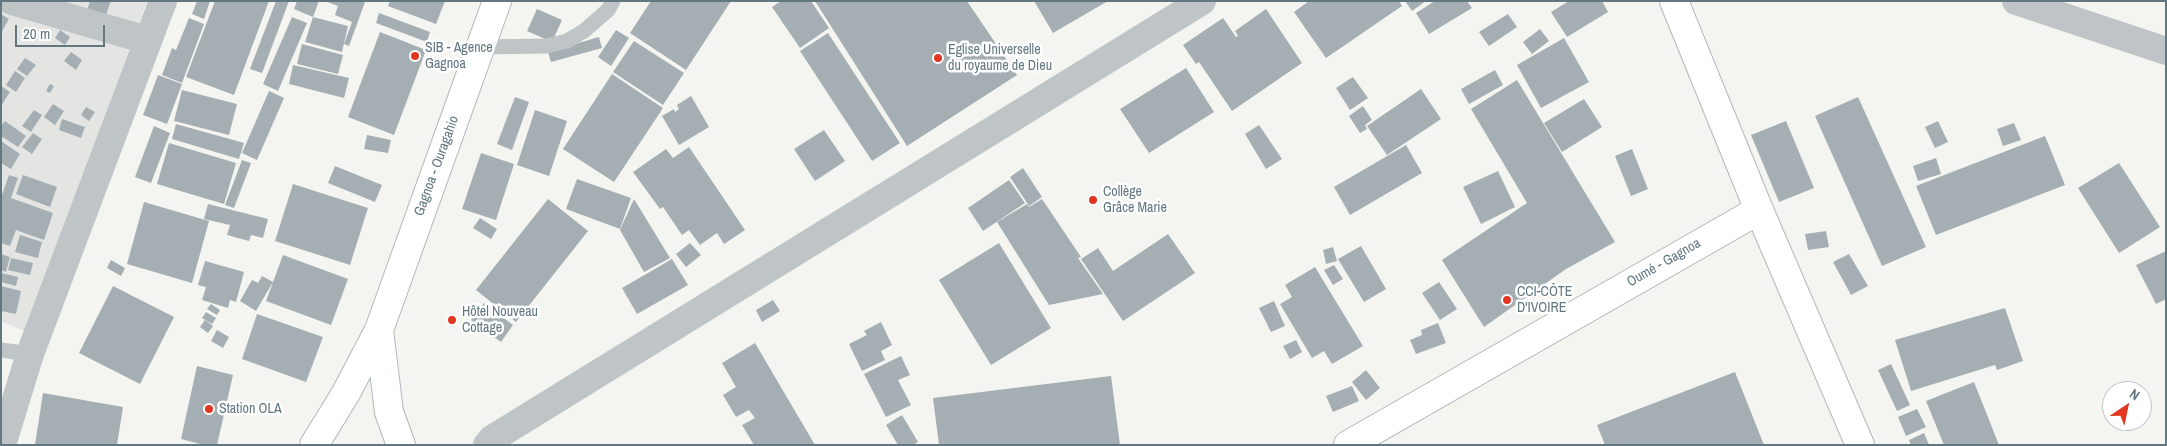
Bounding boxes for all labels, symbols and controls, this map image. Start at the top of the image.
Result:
scale bar [18,15,108,47]
text: 20 m [23,23,50,44]
place label: SIB - Agence Gagnoa [425,40,493,72]
place label: Eglise Universelle du royaume de Dieu [948,42,1052,74]
marker: SIB - Agence Gagnoa [409,50,421,62]
marker: Eglise Universelle du royaume de Dieu [932,52,944,64]
street label: Gagnoa - Ouragahio [411,114,463,218]
place label: Collège Grâce Marie [1103,184,1167,216]
marker: Collège Grâce Marie [1087,194,1099,206]
street label: Oumé - Gagnoa [1624,235,1704,291]
place label: CCI-CÔTE D'IVOIRE [1517,284,1572,316]
marker: CCI-CÔTE D'IVOIRE [1501,294,1513,306]
place label: Hôtel Nouveau Cottage [462,304,538,336]
marker: Hôtel Nouveau Cottage [446,314,458,326]
north arrow [2102,381,2152,431]
text: N [2126,385,2143,404]
place label: Station OLA [219,401,282,417]
marker: Station OLA [203,403,215,415]

